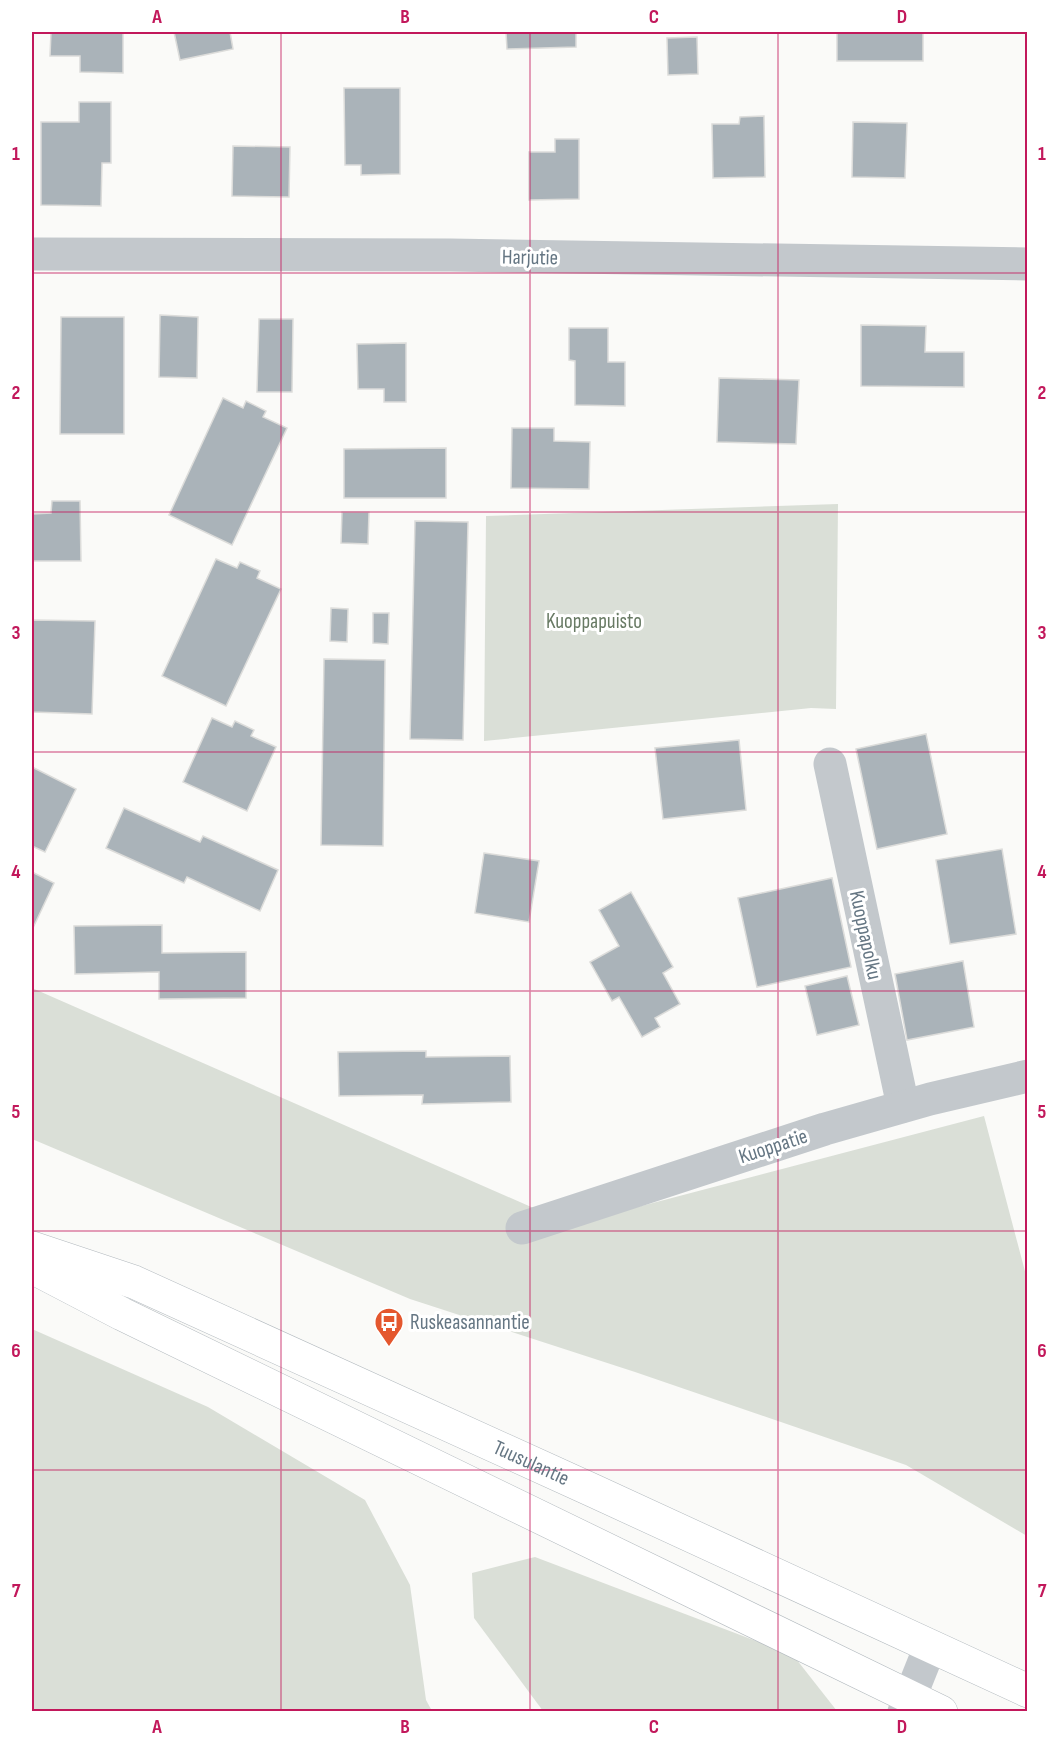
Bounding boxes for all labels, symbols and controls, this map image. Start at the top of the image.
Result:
text: A [151,5,162,29]
text: B [400,5,410,29]
text: C [649,5,659,29]
text: D [897,5,907,29]
text: 1 [12,142,20,166]
text: 1 [1038,142,1046,166]
street label: Harjutie [502,245,558,270]
text: 2 [12,381,20,405]
text: 2 [1038,381,1046,405]
park label: Kuoppapuisto [546,609,642,634]
text: 3 [12,621,21,645]
text: 3 [1038,621,1047,645]
text: 4 [11,860,21,884]
text: 4 [1037,860,1047,884]
street label: Kuoppapolku [844,888,887,982]
text: 5 [12,1100,21,1124]
text: 5 [1038,1100,1047,1124]
street label: Kuoppatie [736,1124,811,1169]
bus stop icon: Ruskeasannantie [373,1306,405,1348]
place label: Ruskeasannantie [410,1310,530,1335]
text: 6 [11,1339,21,1363]
text: 6 [1037,1339,1047,1363]
street label: Tuusulantie [489,1435,573,1491]
text: 7 [12,1579,21,1603]
text: 7 [1038,1579,1047,1603]
text: A [151,1715,162,1739]
text: B [400,1715,410,1739]
text: C [649,1715,659,1739]
text: D [897,1715,907,1739]

